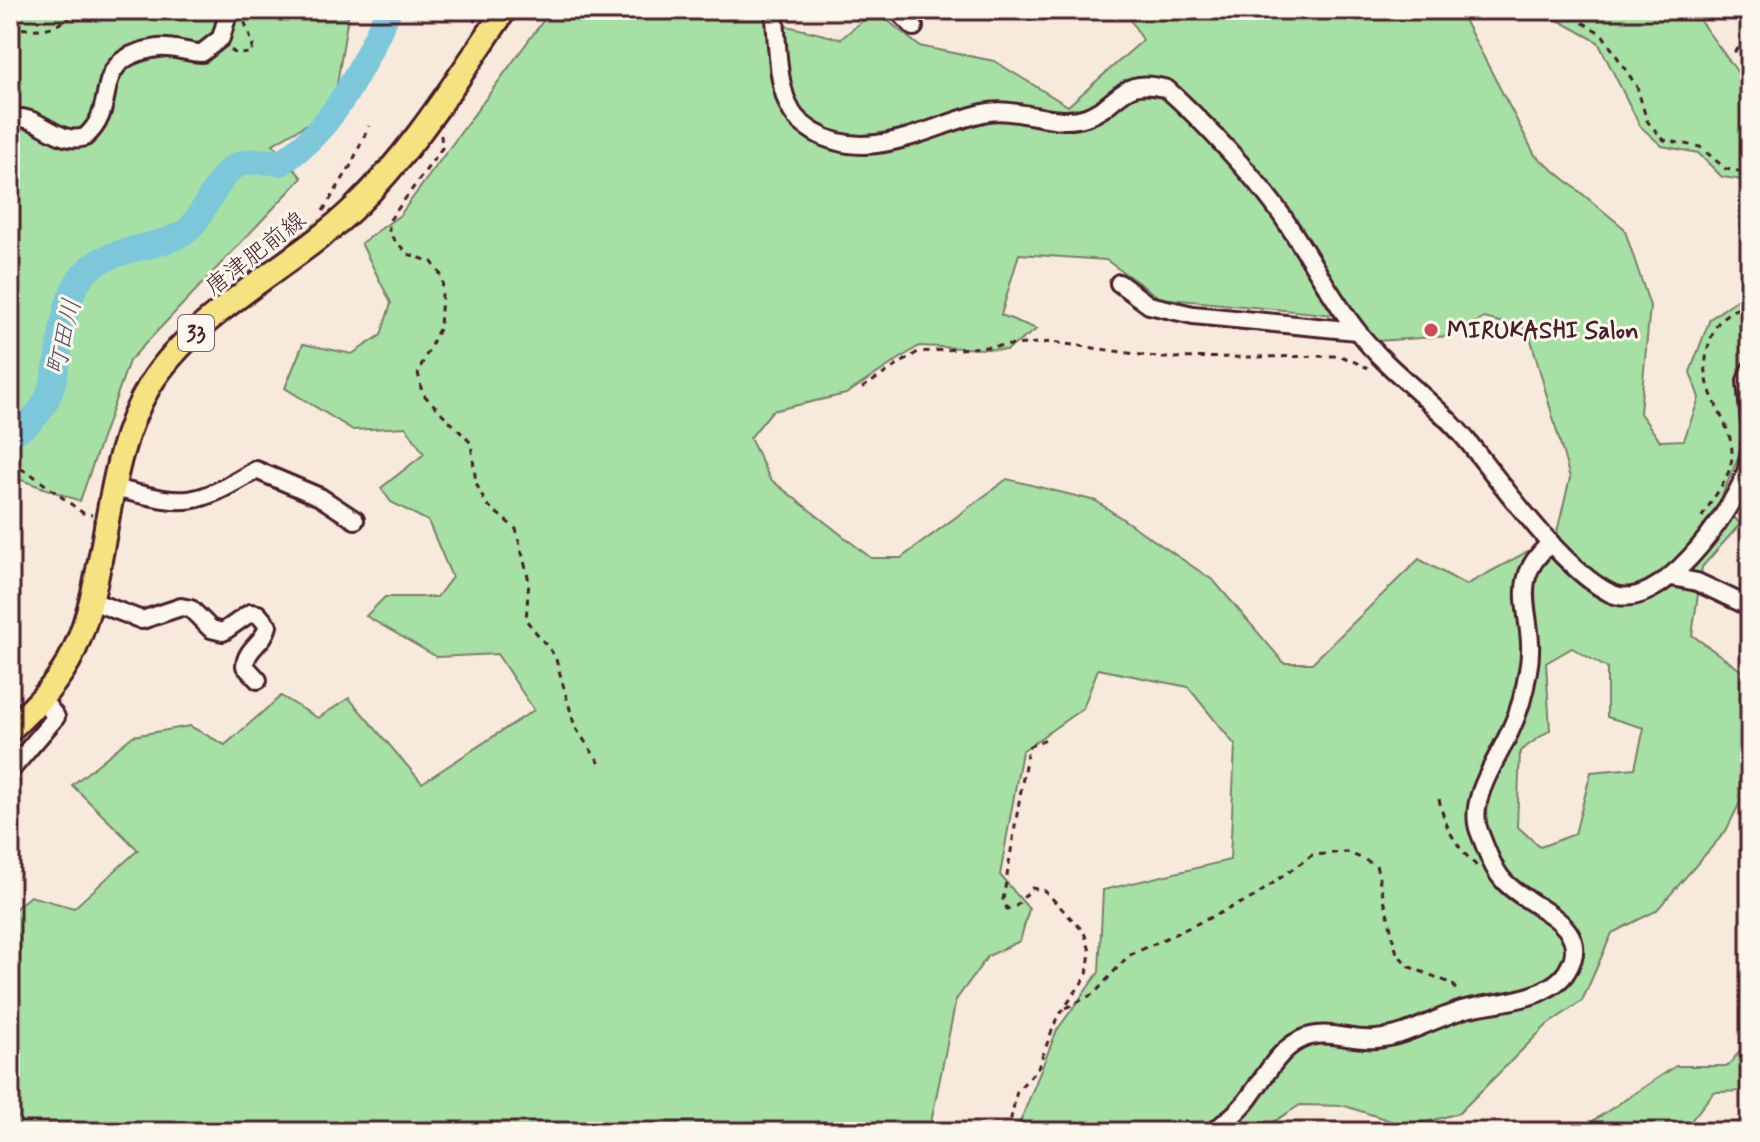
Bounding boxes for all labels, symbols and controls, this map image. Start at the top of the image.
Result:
street label: 唐津肥前線 [199,205,313,303]
water label: 町田川 [40,296,90,379]
road number: 33 [178,315,214,351]
place label: MIRUKASHI Salon [1447,316,1639,347]
marker: MIRUKASHI Salon [1422,321,1440,339]

